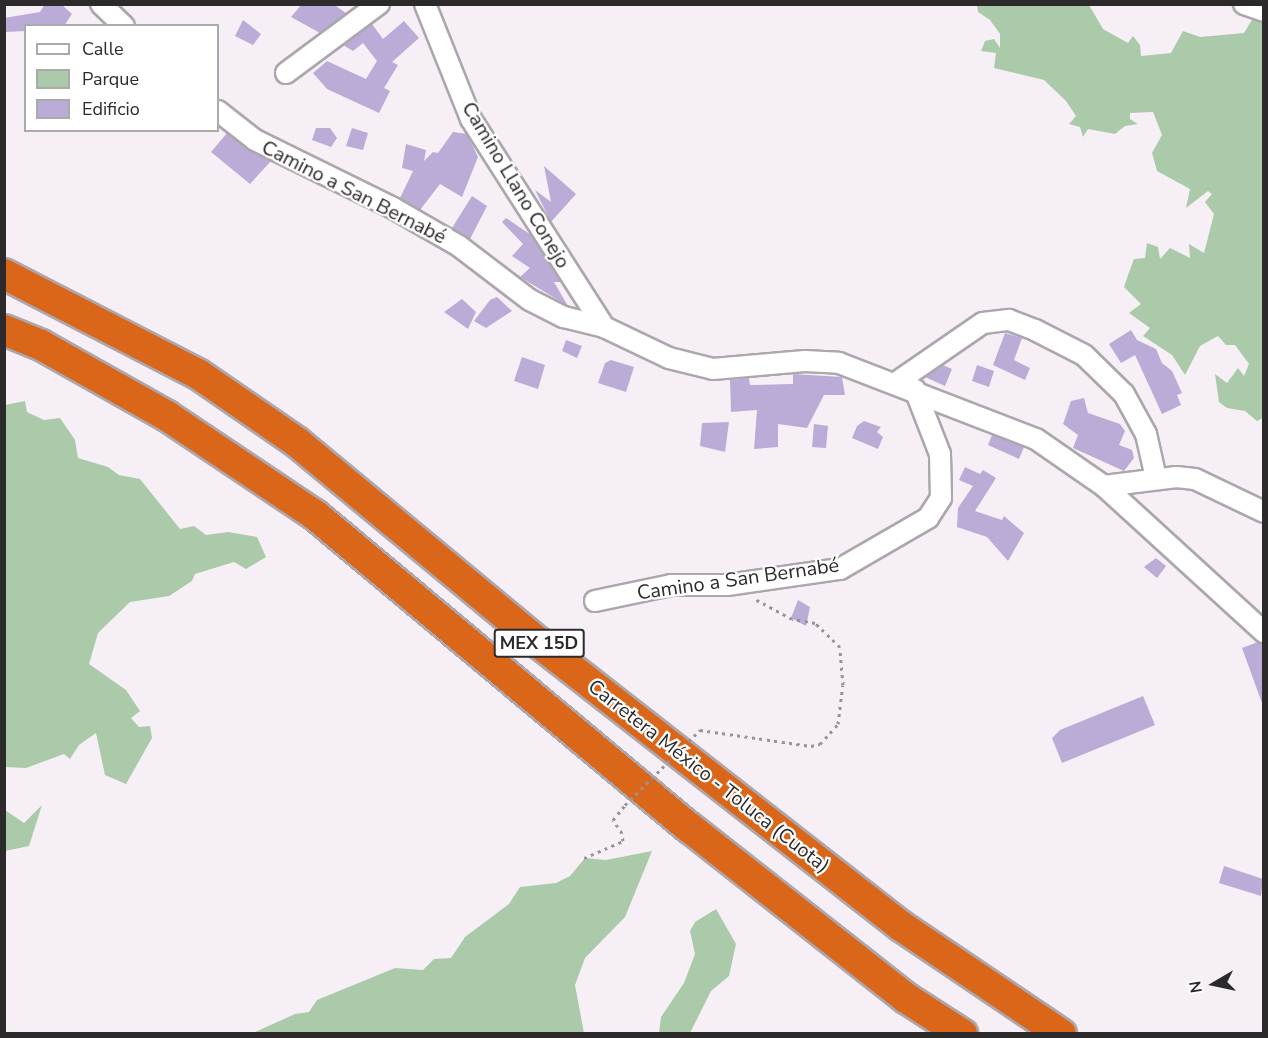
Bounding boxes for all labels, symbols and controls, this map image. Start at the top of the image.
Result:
legend [24,24,219,132]
text: Calle [82,37,124,61]
text: Parque [82,67,139,91]
text: Edificio [82,97,140,121]
street label: Camino Llano Conejo [457,97,575,273]
street label: Camino a San Bernabé [258,135,450,249]
street label: Camino a San Bernabé [635,553,841,605]
road number: MEX 15D [492,628,586,658]
street label: Carretera México - Toluca (Cuota) [583,674,835,878]
north arrow [1184,954,1244,1014]
text: N [1184,979,1208,994]

